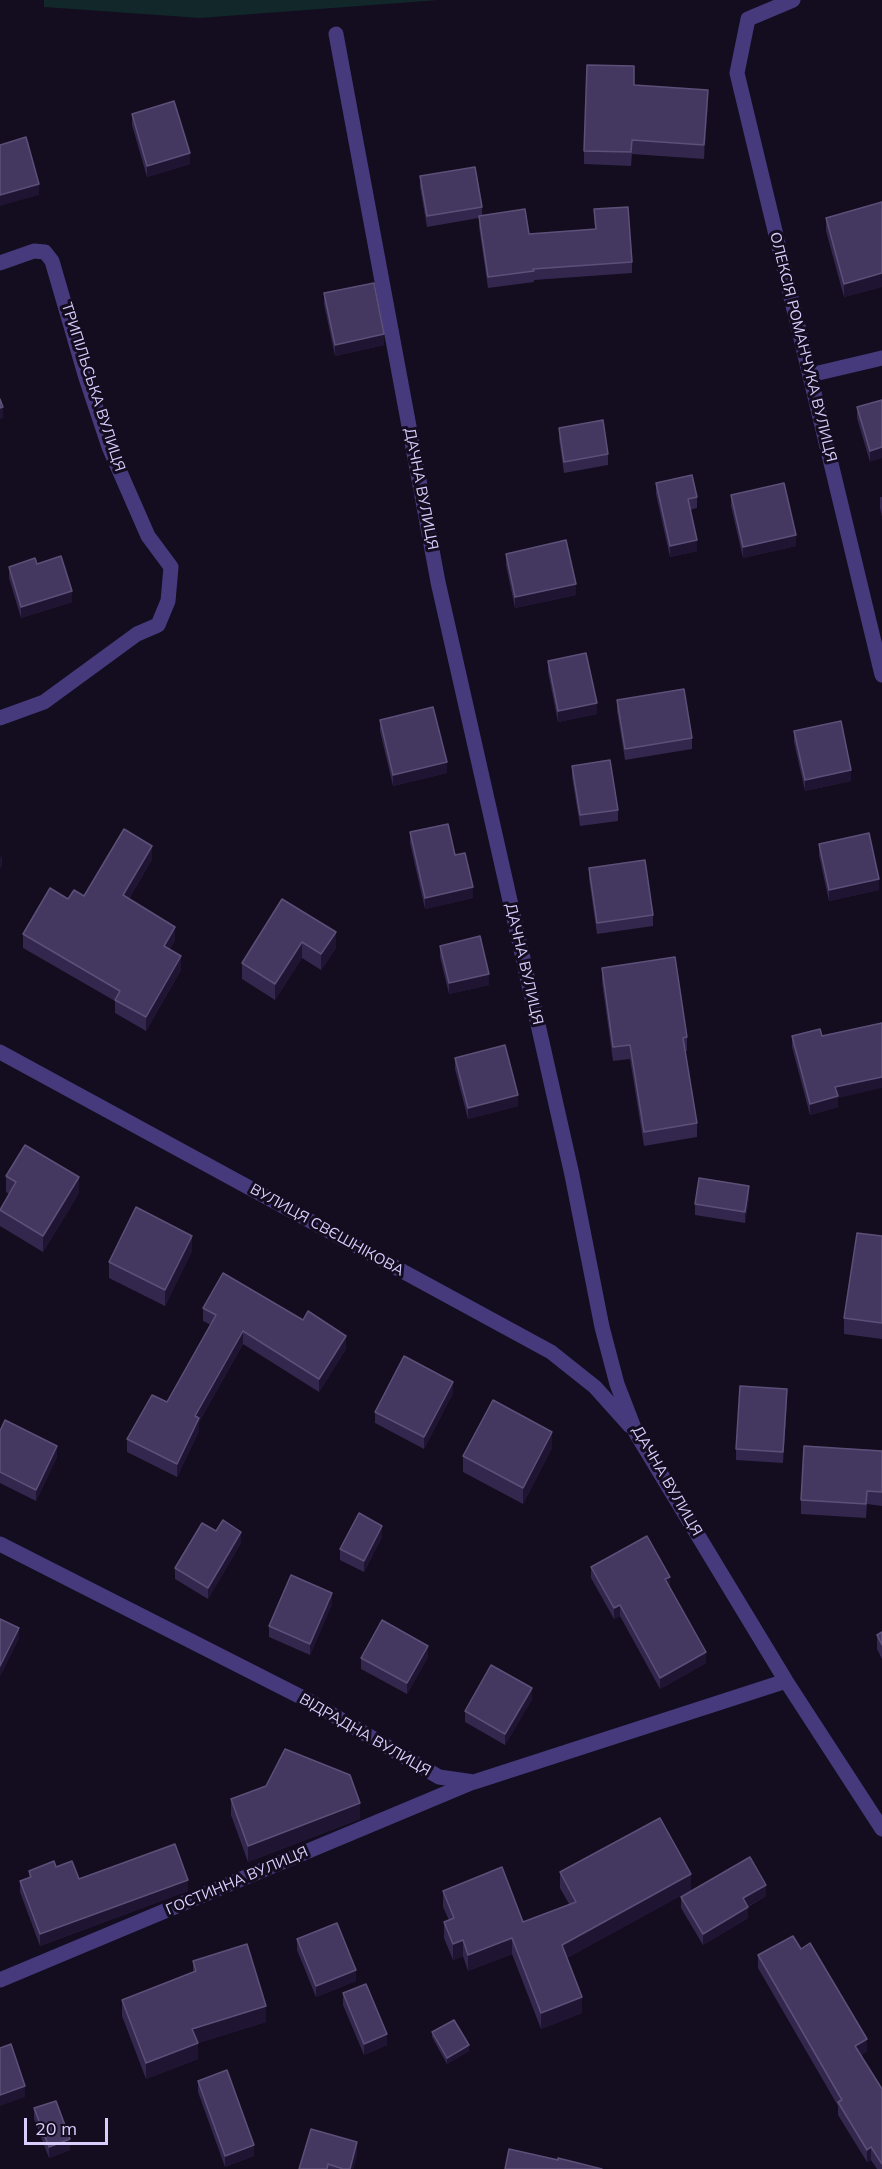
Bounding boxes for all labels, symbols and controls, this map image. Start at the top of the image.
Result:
street label: ОЛЕКСІЯ РОМАНЧУКА ВУЛИЦЯ [766,230,840,464]
street label: ТРИПІЛЬСЬКА ВУЛИЦЯ [57,300,129,474]
street label: ДАЧНА ВУЛИЦЯ [400,426,442,552]
street label: ДАЧНА ВУЛИЦЯ [501,902,547,1026]
street label: ВУЛИЦЯ СВЄШНІКОВА [247,1180,407,1280]
street label: ДАЧНА ВУЛИЦЯ [628,1423,706,1539]
street label: ВІДРАДНА ВУЛИЦЯ [296,1690,434,1780]
street label: ГОСТИННА ВУЛИЦЯ [163,1843,311,1919]
scale bar [27,2106,111,2144]
text: 20 m [35,2117,77,2140]

